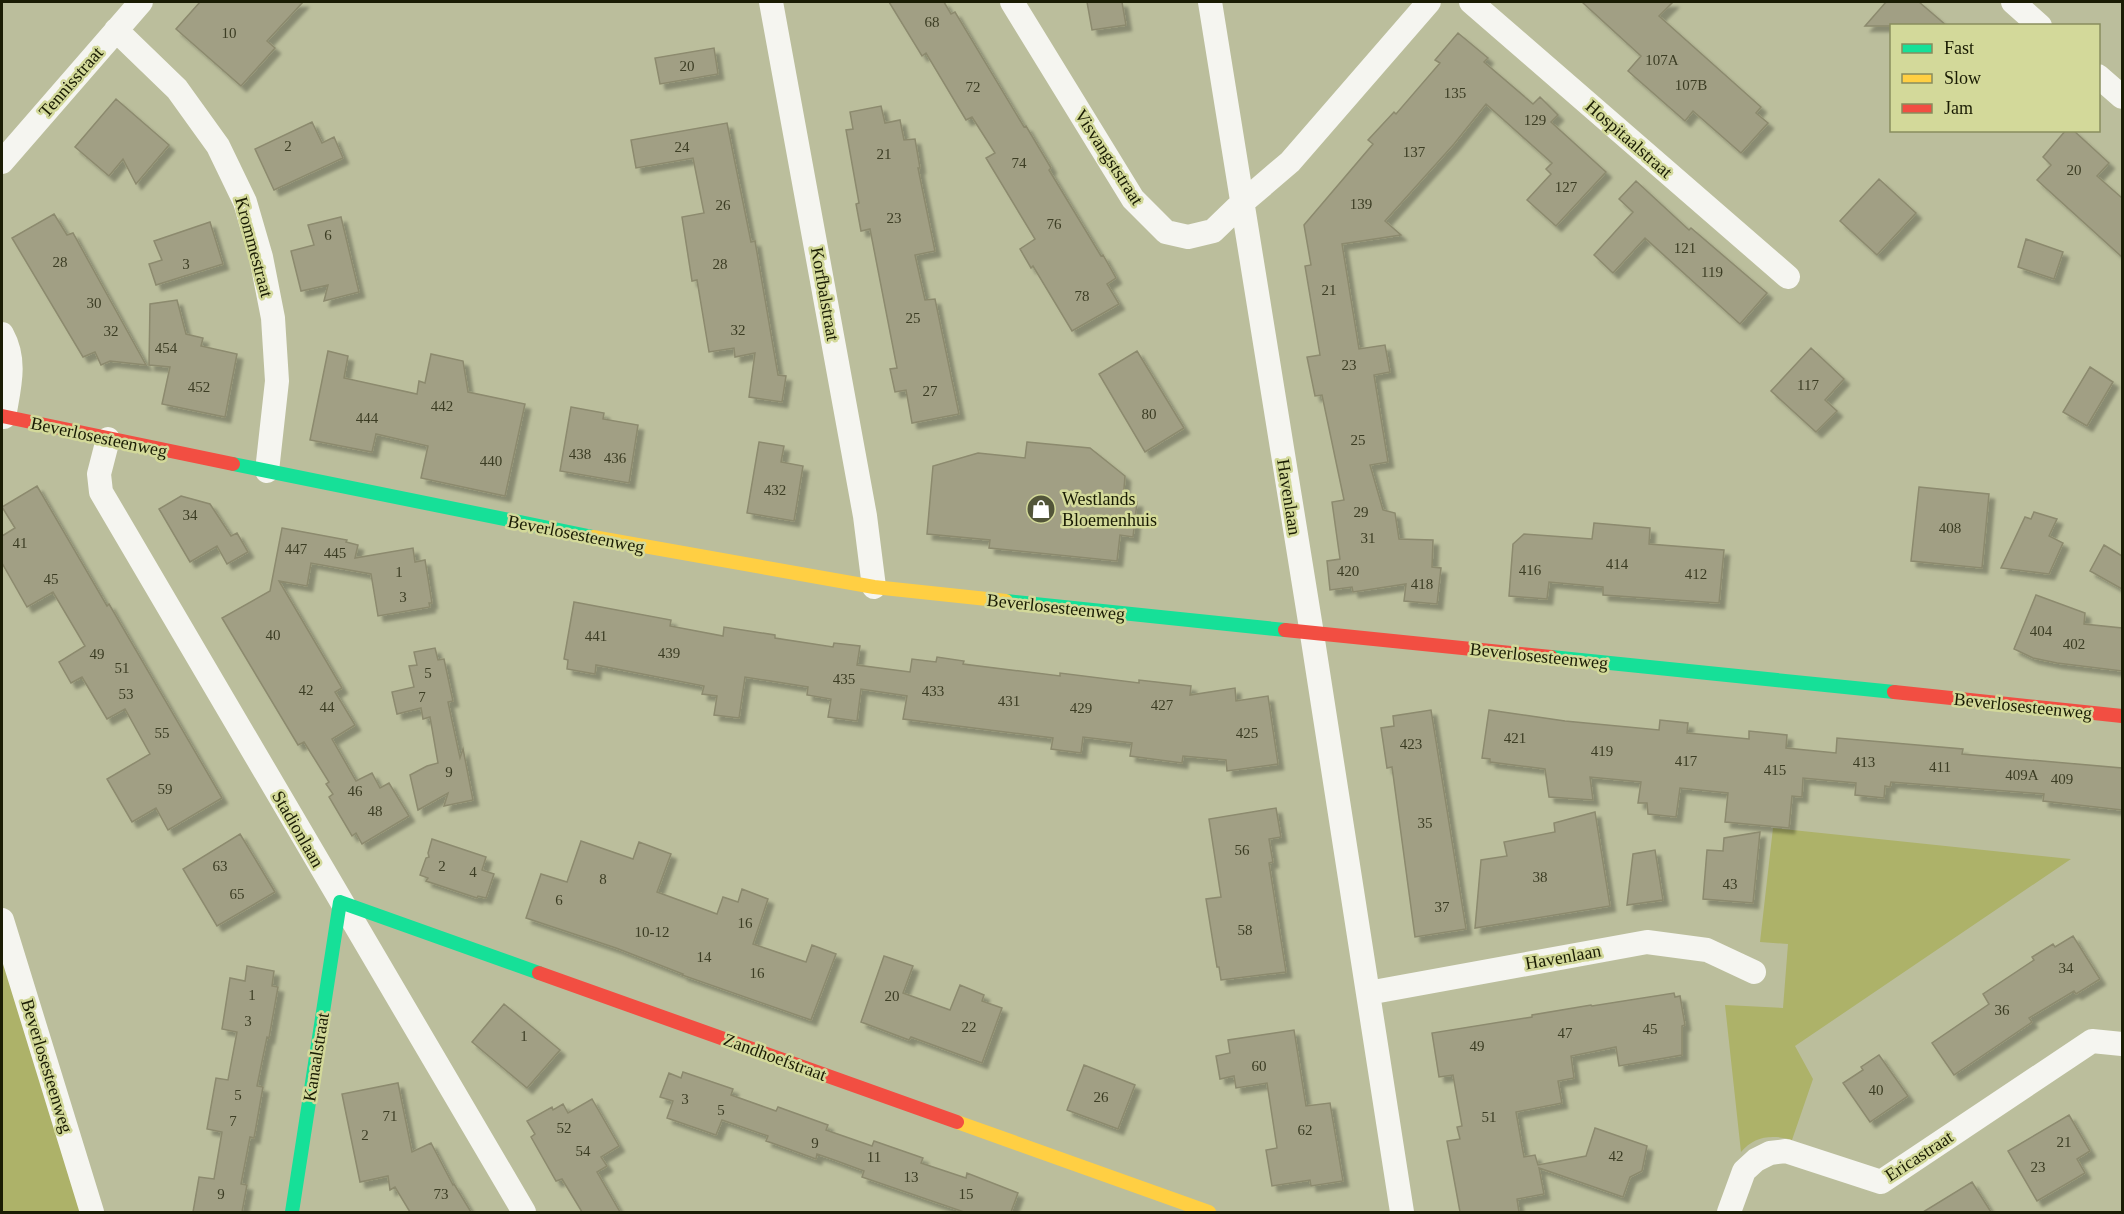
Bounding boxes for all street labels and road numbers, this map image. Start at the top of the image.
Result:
street label: Tennisstraat [35,43,107,121]
street label: Hospitaalstraat [1582,96,1676,182]
street label: Visvangststraat [1071,105,1147,209]
street label: Krommestraat [231,195,277,299]
street label: Korfbalstraat [807,246,843,342]
street label: Beverlosesteenweg [29,413,169,461]
street label: Havenlaan [1273,457,1305,537]
street label: Beverlosesteenweg [506,511,646,557]
street label: Beverlosesteenweg [986,590,1126,624]
street label: Beverlosesteenweg [1469,639,1609,673]
street label: Beverlosesteenweg [1953,689,2093,723]
street label: Stadionlaan [268,787,328,871]
street label: Havenlaan [1523,940,1603,974]
street label: Beverlosesteenweg [17,997,77,1135]
street label: Kanaalstraat [299,1011,333,1103]
street label: Zandhoefstraat [721,1029,829,1085]
street label: Ericastraat [1881,1127,1957,1185]

